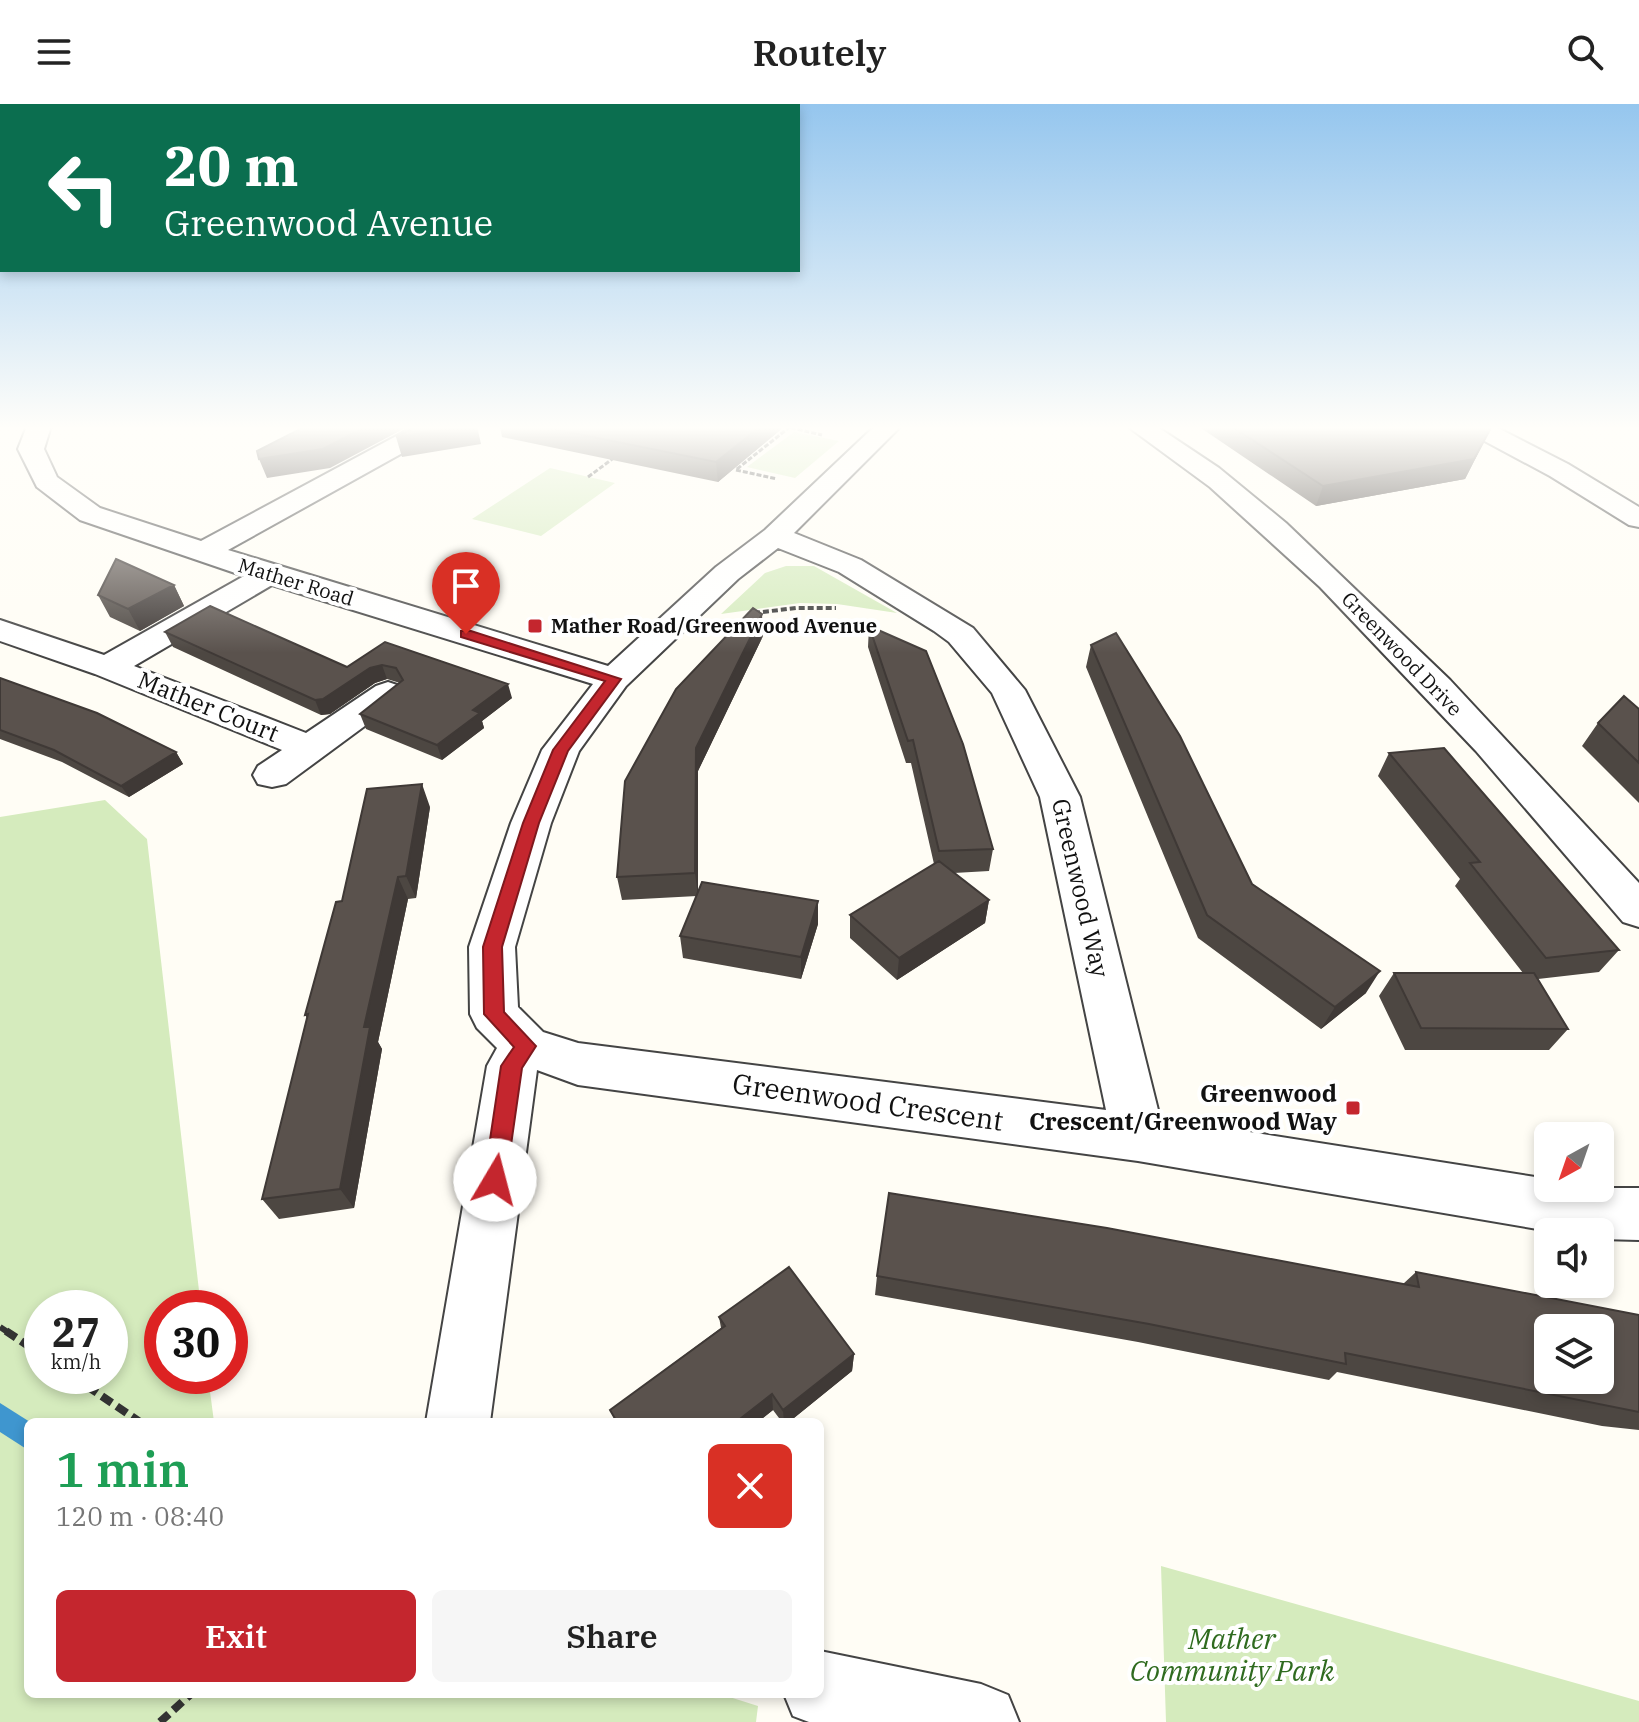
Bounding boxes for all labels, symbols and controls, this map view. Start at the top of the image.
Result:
text: Routely [753,29,886,76]
icon: menu [32,30,76,74]
icon: search [1563,30,1607,74]
text: 20 m [164,129,299,201]
icon: left [32,136,136,240]
text: Greenwood Avenue [164,199,493,246]
street label: Mather Road [235,551,357,612]
pin [432,552,500,634]
icon: arrive [444,564,488,608]
street label: Greenwood Drive [1336,586,1469,722]
place label: Mather Road/Greenwood Avenue [551,612,877,639]
marker: Mather Road/Greenwood Avenue [526,617,544,635]
street label: Mather Court [133,663,284,749]
street label: Greenwood Way [1045,795,1117,980]
street label: Greenwood Crescent [730,1064,1006,1139]
place label: Greenwood Crescent/Greenwood Way [1029,1077,1337,1137]
marker: Greenwood Crescent/Greenwood Way [1344,1099,1362,1117]
north arrow [1534,1122,1614,1202]
map controls [1534,1122,1614,1394]
position arrow [453,1138,537,1222]
button: sound [1534,1218,1614,1298]
speed limit sign: 30 [144,1290,248,1394]
text: 27 [52,1306,100,1358]
button: layers [1534,1314,1614,1394]
text: km/h [51,1348,101,1375]
text: 1 min [56,1438,189,1500]
button: close [708,1444,792,1528]
text: 120 m · 08:40 [56,1499,224,1533]
button: Exit [56,1590,416,1682]
button: Share [432,1590,792,1682]
park label: Mather Community Park [1130,1620,1334,1689]

